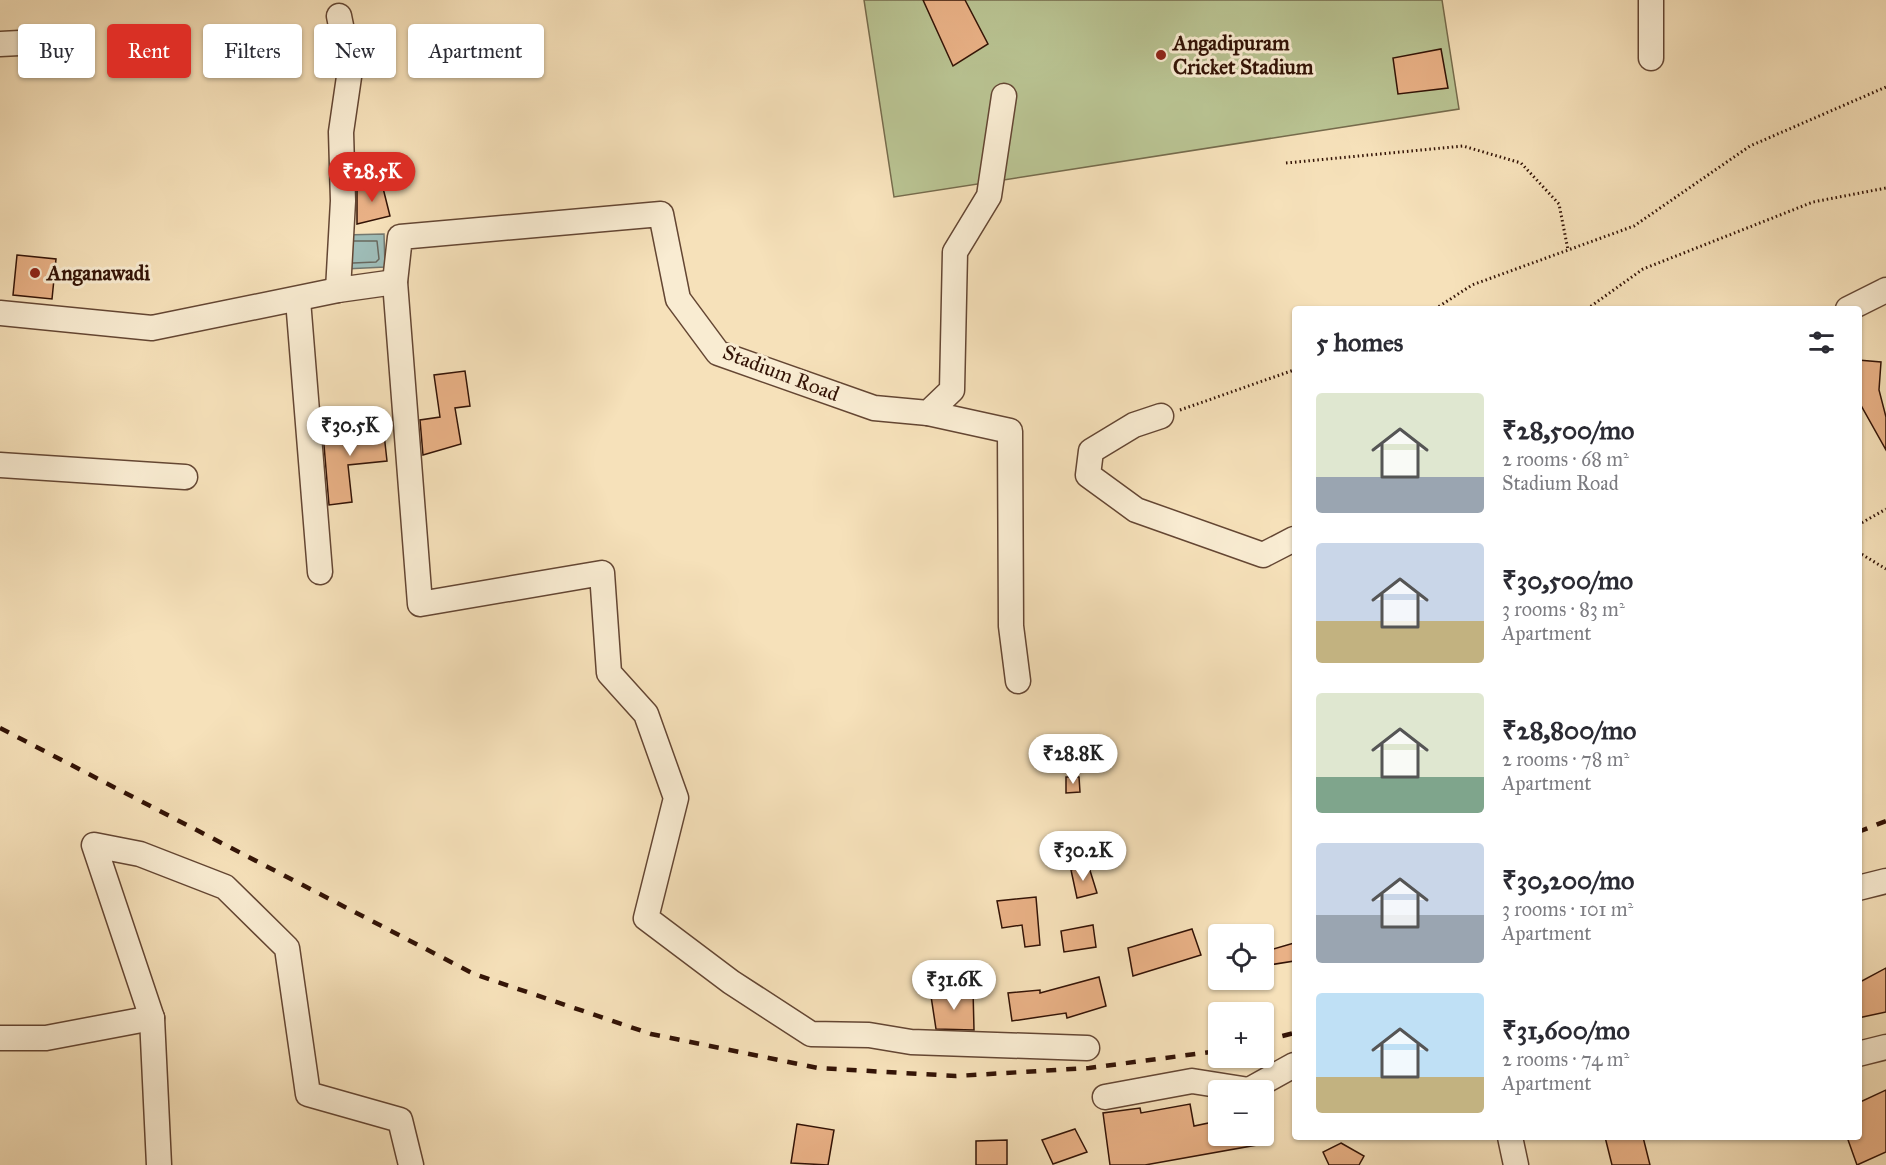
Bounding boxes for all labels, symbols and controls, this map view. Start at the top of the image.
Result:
chip: Buy [18,24,95,78]
chip: Rent [107,24,191,78]
chip: Filters [203,24,302,78]
chip: New [314,24,396,78]
chip: Apartment [408,24,544,78]
place label: Angadipuram Cricket Stadium [1171,30,1314,80]
marker: Angadipuram Cricket Stadium [1154,48,1168,62]
pin: ₹28.5K [323,152,421,203]
text: ₹28.5K [342,159,402,183]
place label: Anganawadi [45,260,150,286]
marker: Anganawadi [28,266,42,280]
text: 5 homes [1316,326,1403,358]
icon: filters [1805,326,1838,359]
street label: Stadium Road [719,339,843,407]
pin: ₹30.5K [301,406,399,457]
text: ₹30.5K [321,413,379,437]
text: ₹28,500/mo [1502,414,1634,446]
icon: home [1364,417,1436,489]
text: 2 rooms · 68 m² [1502,447,1629,471]
text: Stadium Road [1502,471,1619,495]
text: ₹30,500/mo [1502,564,1633,596]
icon: home [1364,567,1436,639]
text: 3 rooms · 83 m² [1502,597,1625,621]
text: Apartment [1502,621,1591,645]
text: ₹28,800/mo [1502,714,1636,746]
icon: home [1364,717,1436,789]
pin: ₹28.8K [1024,734,1122,785]
text: ₹28.8K [1043,741,1103,765]
text: 2 rooms · 78 m² [1502,747,1629,771]
text: Apartment [1502,771,1591,795]
pin: ₹30.2K [1034,831,1132,882]
text: ₹30.2K [1053,838,1113,862]
text: ₹30,200/mo [1502,864,1634,896]
icon: home [1364,867,1436,939]
text: 3 rooms · 101 m² [1502,897,1633,921]
text: Apartment [1502,921,1591,945]
map controls [1208,924,1274,1146]
button: locate [1208,924,1274,990]
pin: ₹31.6K [905,960,1003,1011]
text: ₹31.6K [926,967,982,991]
button: + [1208,1002,1274,1068]
text: ₹31,600/mo [1502,1014,1630,1046]
icon: home [1364,1017,1436,1089]
text: 2 rooms · 74 m² [1502,1047,1629,1071]
text: Apartment [1502,1071,1591,1095]
button: − [1208,1080,1274,1146]

